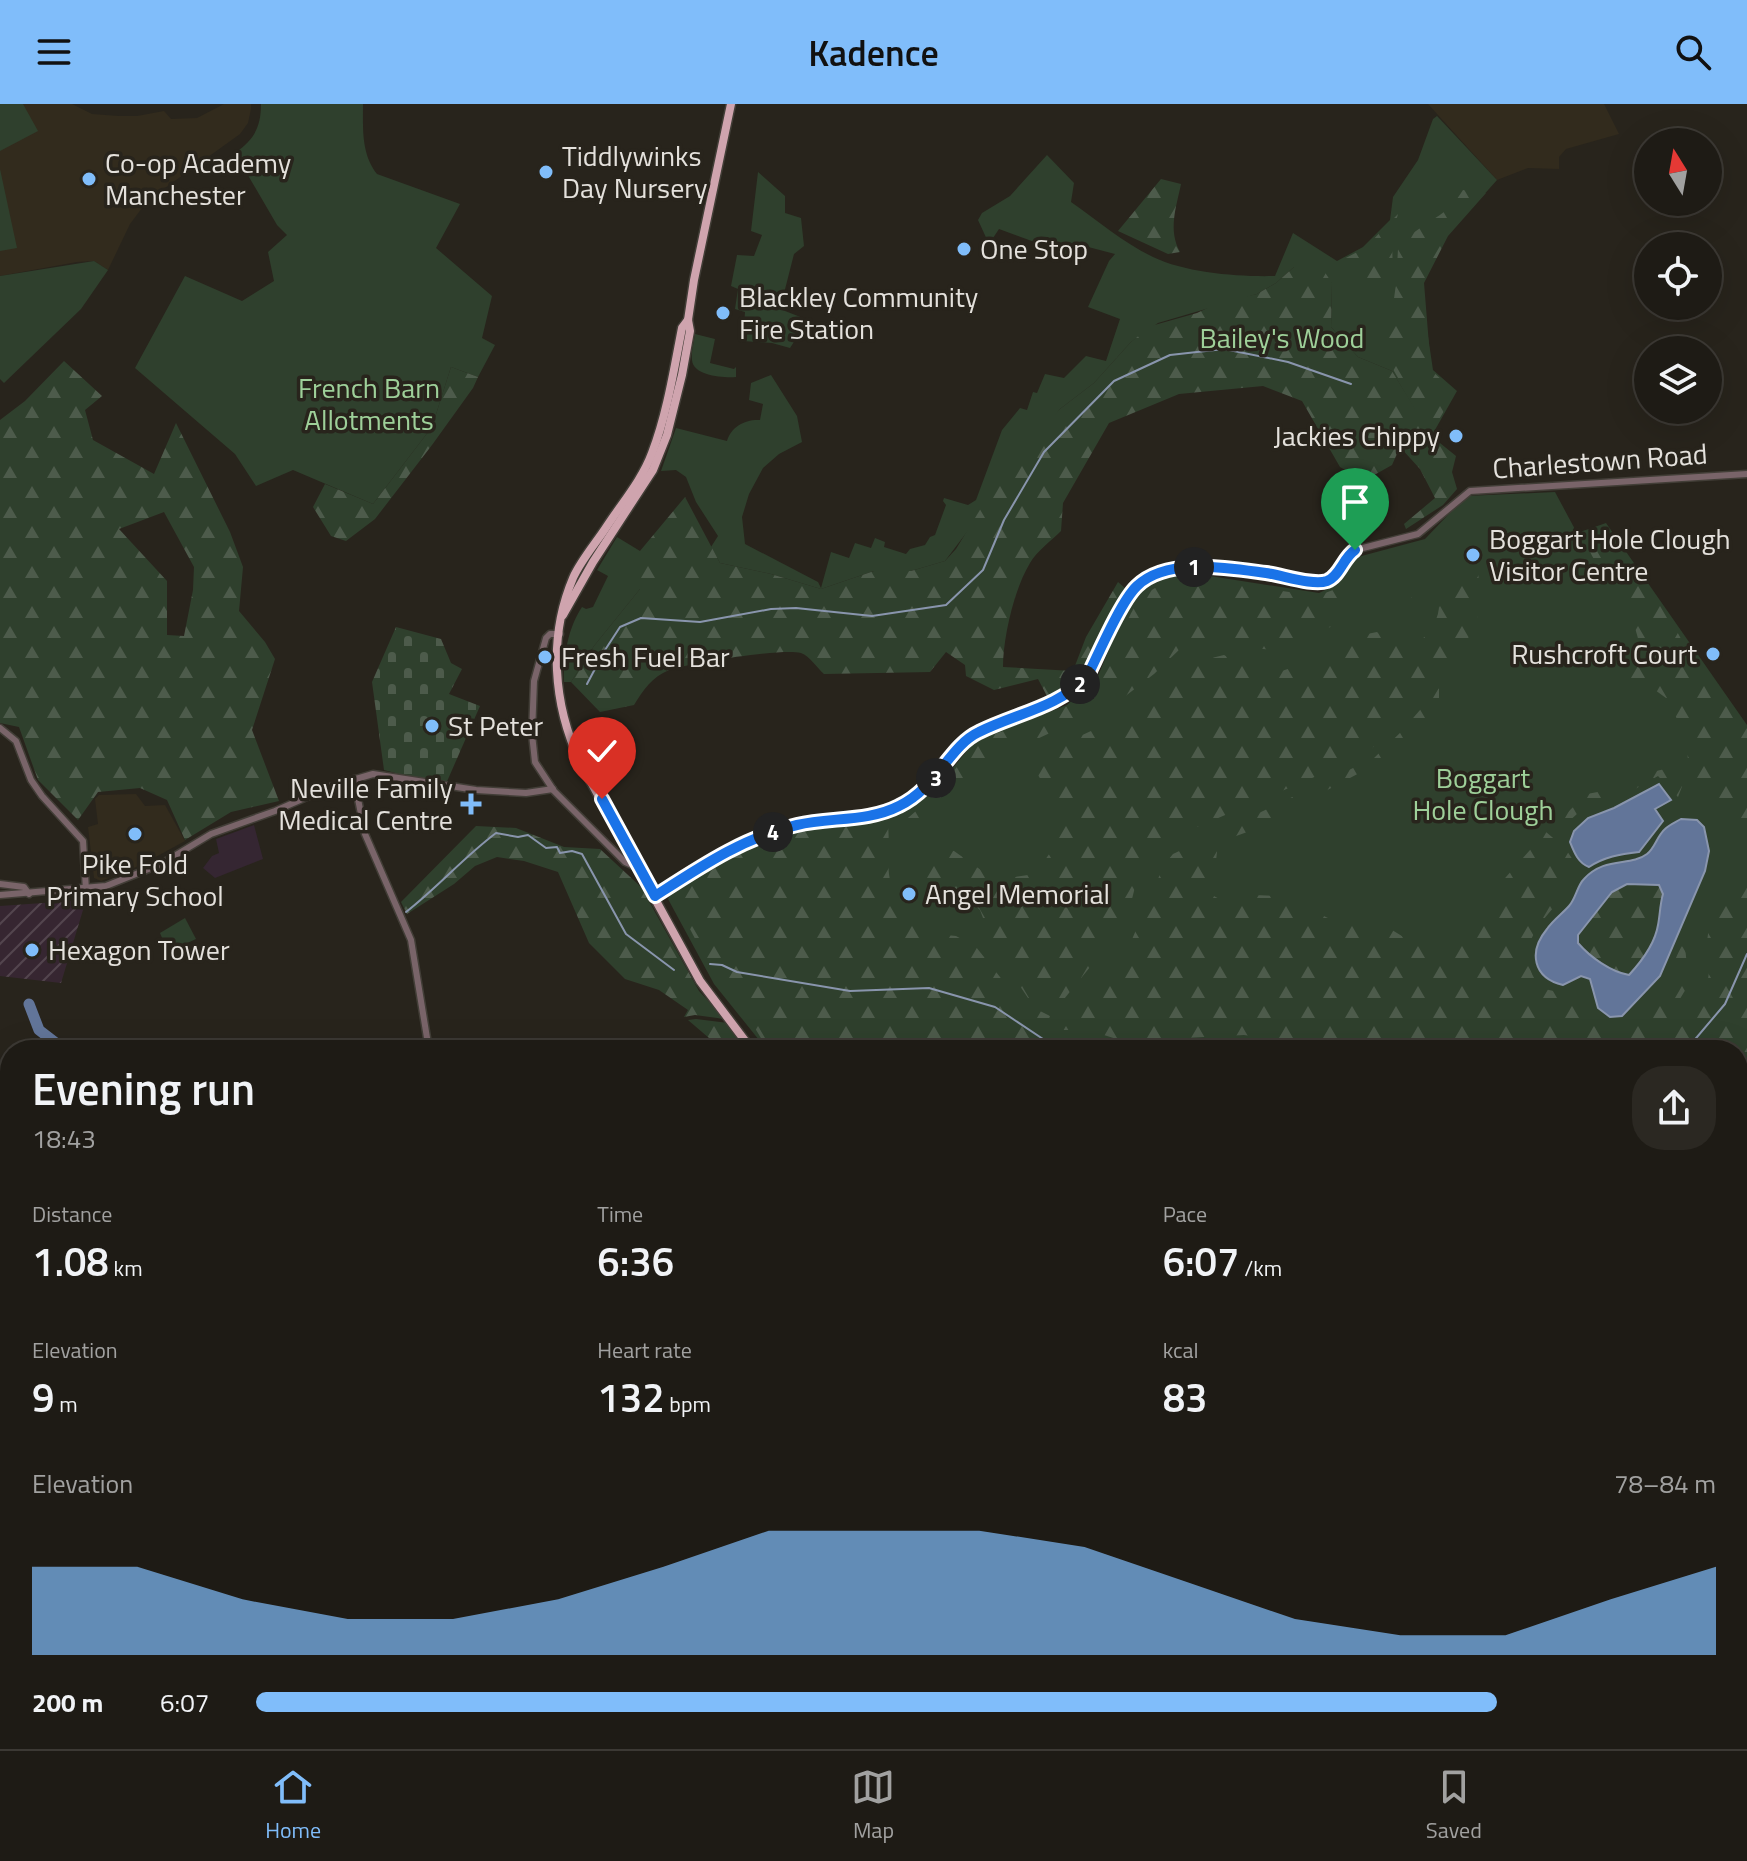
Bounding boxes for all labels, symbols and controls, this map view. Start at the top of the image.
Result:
text: Kadence [808,25,939,80]
icon: menu [32,30,76,74]
icon: search [1671,30,1715,74]
north arrow [1634,128,1722,216]
map controls [1634,128,1722,424]
place label: Tiddlywinks Day Nursery [562,134,708,209]
place label: Co-op Academy Manchester [105,141,291,216]
marker: Tiddlywinks Day Nursery [537,163,555,181]
marker: Co-op Academy Manchester [80,170,98,188]
place label: One Stop [980,227,1088,270]
button: locate [1634,232,1722,320]
marker: One Stop [955,240,973,258]
place label: Blackley Community Fire Station [739,275,978,350]
marker: Blackley Community Fire Station [714,304,732,322]
park label: Bailey's Wood [1200,316,1364,359]
button: layers [1634,336,1722,424]
park label: French Barn Allotments [298,366,440,441]
place label: Jackies Chippy [1274,414,1440,457]
marker: Jackies Chippy [1447,427,1465,445]
street label: Charlestown Road [1491,432,1709,489]
pin [1321,468,1389,550]
icon: arrive [1333,480,1377,524]
place label: Boggart Hole Clough Visitor Centre [1489,517,1731,592]
marker: Boggart Hole Clough Visitor Centre [1464,546,1482,564]
pin: 1 [1174,547,1214,587]
text: 1 [1188,550,1200,584]
place label: Rushcroft Court [1511,632,1697,675]
place label: Fresh Fuel Bar [561,635,730,678]
marker: Rushcroft Court [1704,645,1722,663]
marker: Fresh Fuel Bar [536,648,554,666]
pin: 2 [1060,664,1100,704]
text: 2 [1074,667,1086,701]
place label: St Peter [448,704,543,747]
marker: St Peter [423,717,441,735]
pin [568,717,636,799]
icon: check [580,729,624,773]
park label: Boggart Hole Clough [1412,756,1554,831]
pin: 3 [916,758,956,798]
text: 3 [930,761,942,795]
place label: Neville Family Medical Centre [278,766,453,841]
marker: Neville Family Medical Centre [460,793,482,815]
pin: 4 [753,812,793,852]
text: 4 [767,815,779,849]
marker: Pike Fold Primary School [126,825,144,843]
place label: Pike Fold Primary School [46,842,224,917]
place label: Angel Memorial [925,872,1110,915]
marker: Angel Memorial [900,885,918,903]
place label: Hexagon Tower [48,928,230,971]
marker: Hexagon Tower [23,941,41,959]
text: Evening run [32,1055,255,1122]
button: share [1632,1066,1716,1150]
text: 18:43 [32,1119,96,1158]
text: Distance [32,1197,112,1231]
text: Time [597,1197,643,1231]
text: Pace [1163,1197,1207,1231]
text: 1.08 [32,1231,109,1292]
text: 6:36 [597,1231,674,1292]
text: 6:07 [1163,1231,1239,1292]
text: km [109,1251,143,1285]
text: /km [1239,1251,1282,1285]
text: Elevation [32,1333,118,1367]
text: Heart rate [597,1333,692,1367]
text: kcal [1163,1333,1199,1367]
text: 9 [32,1367,54,1428]
text: 132 [597,1367,665,1428]
text: 83 [1163,1367,1207,1428]
text: m [54,1387,78,1421]
text: bpm [665,1387,711,1421]
text: Elevation [32,1464,133,1503]
text: 78–84 m [1614,1464,1716,1503]
text: 200 m [32,1683,103,1722]
text: 6:07 [160,1683,209,1722]
tab: Home [265,1765,321,1847]
tab: Map [851,1765,895,1847]
tab: Saved [1426,1765,1482,1847]

